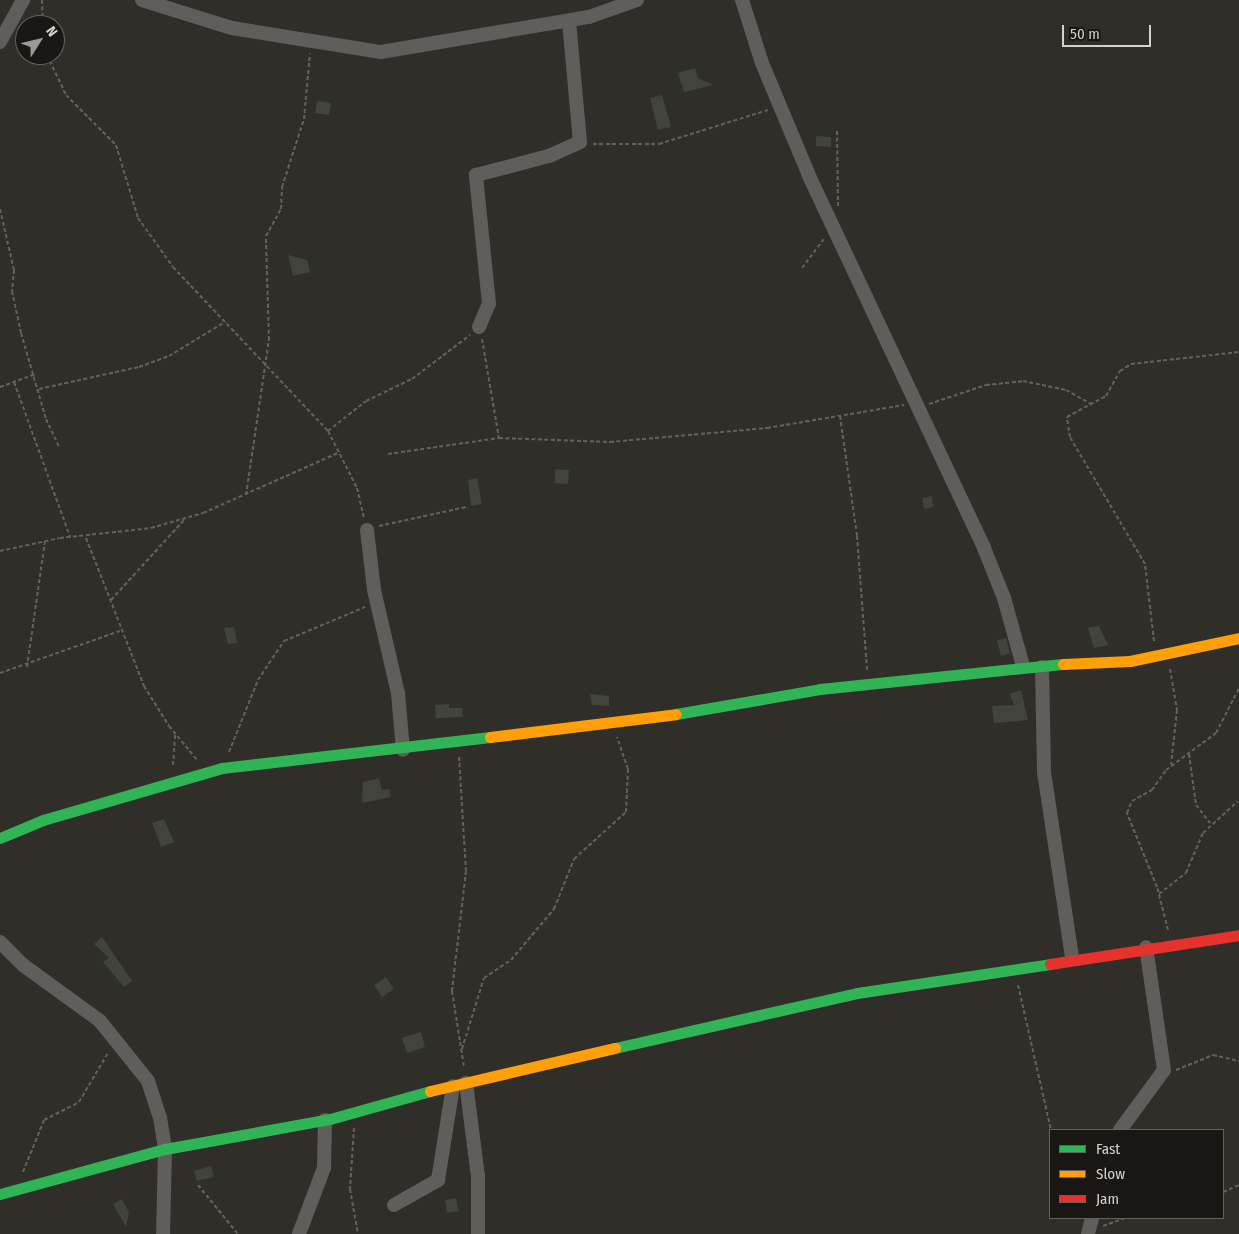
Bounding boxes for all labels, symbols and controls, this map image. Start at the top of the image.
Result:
north arrow [15,15,65,65]
scale bar [1064,15,1153,47]
text: N [42,23,61,40]
text: 50 m [1070,25,1100,43]
legend [1049,1129,1224,1219]
text: Fast [1096,1140,1120,1158]
text: Slow [1096,1165,1125,1183]
text: Jam [1096,1190,1119,1208]

